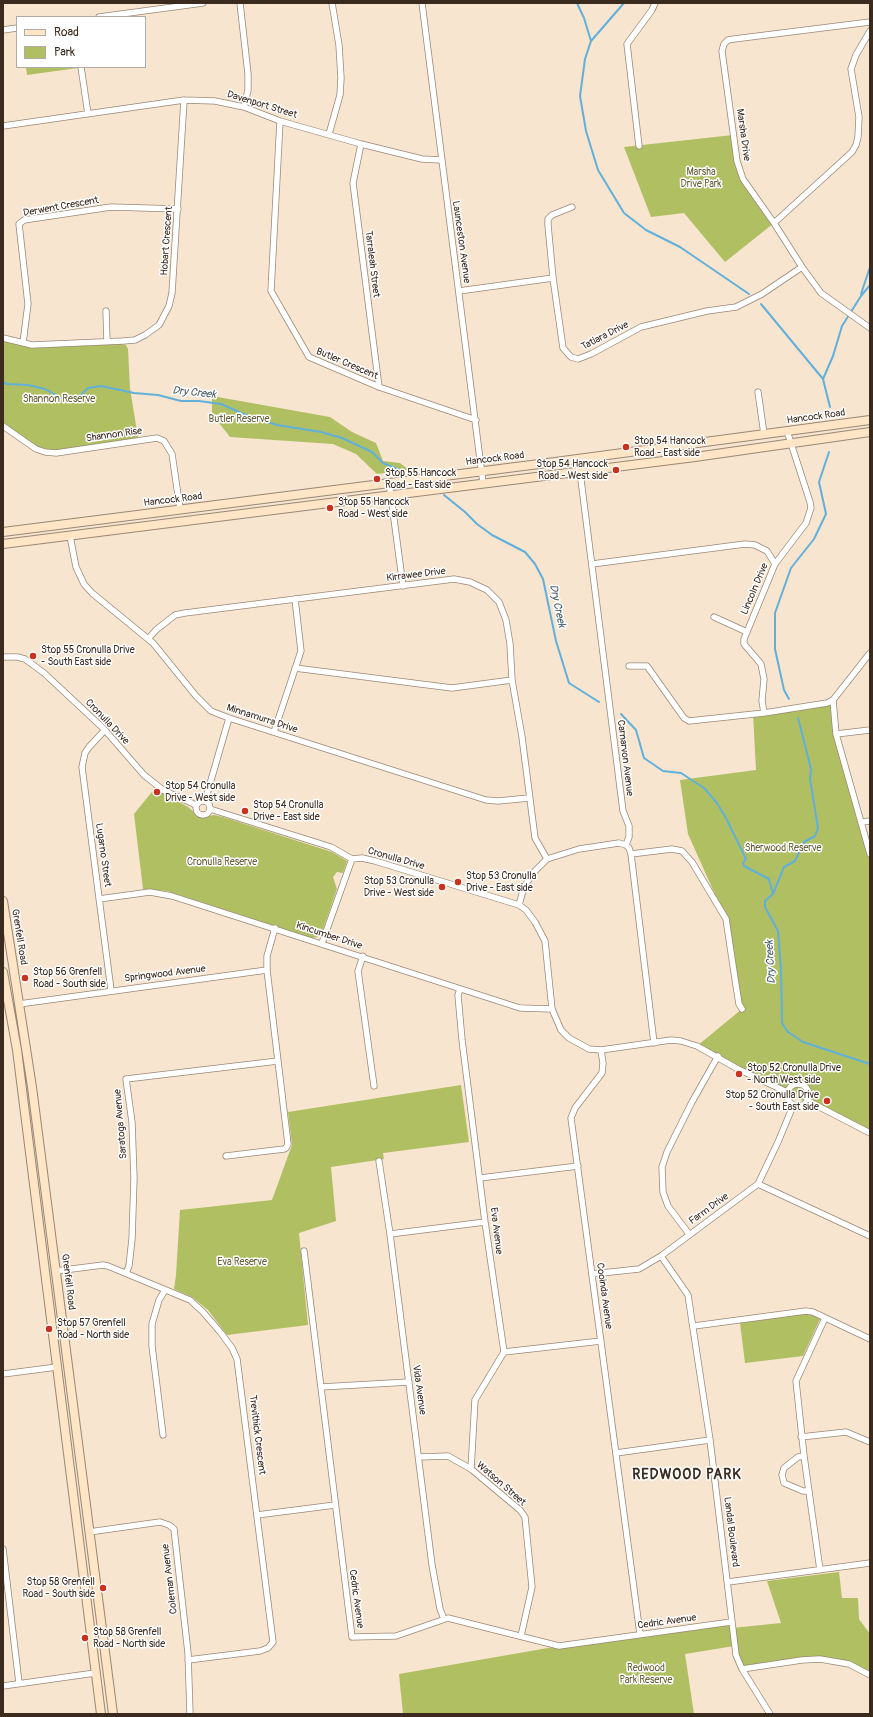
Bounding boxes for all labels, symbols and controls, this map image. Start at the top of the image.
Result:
legend [16,16,146,68]
text: Road [54,25,79,40]
text: Park [54,45,75,60]
street label: Davenport Street [225,89,299,121]
street label: Marsha Drive [733,108,753,162]
park label: Marsha Drive Park [680,166,722,190]
street label: Derwent Crescent [22,194,100,220]
street label: Launceston Avenue [449,200,473,284]
street label: Hobart Crescent [159,206,175,276]
street label: Tarraleah Street [362,230,382,298]
street label: Tatiara Drive [579,319,631,353]
street label: Butler Crescent [314,346,380,382]
water label: Dry Creek [172,384,216,402]
park label: Shannon Reserve [23,393,95,405]
street label: Hancock Road [786,407,846,427]
park label: Butler Reserve [209,413,269,425]
street label: Shannon Rise [85,425,143,445]
place label: Stop 54 Hancock Road - East side [634,435,706,458]
marker: Stop 54 Hancock Road - East side [621,442,631,452]
street label: Hancock Road [465,449,525,469]
place label: Stop 54 Hancock Road - West side [536,458,608,482]
marker: Stop 54 Hancock Road - West side [611,465,621,475]
place label: Stop 55 Hancock Road - East side [385,467,456,490]
marker: Stop 55 Hancock Road - East side [372,474,382,484]
street label: Hancock Road [143,490,203,510]
place label: Stop 55 Hancock Road - West side [338,496,409,520]
marker: Stop 55 Hancock Road - West side [325,503,335,513]
street label: Lincoln Drive [739,561,771,617]
street label: Kirrawee Drive [386,565,446,585]
water label: Dry Creek [546,583,568,629]
place label: Stop 55 Cronulla Drive - South East side [41,644,135,668]
marker: Stop 55 Cronulla Drive - South East side [28,651,38,661]
street label: Cronulla Drive [82,697,132,747]
street label: Minnamurra Drive [225,702,299,736]
street label: Carnarvon Avenue [614,719,636,797]
place label: Stop 54 Cronulla Drive - West side [165,780,236,804]
marker: Stop 54 Cronulla Drive - West side [152,787,162,797]
place label: Stop 54 Cronulla Drive - East side [253,799,324,822]
marker: Stop 54 Cronulla Drive - East side [240,806,250,816]
street label: Lugarno Street [93,822,113,888]
park label: Sherwood Reserve [745,842,821,854]
street label: Cronulla Drive [366,845,426,873]
park label: Cronulla Reserve [187,856,257,868]
place label: Stop 53 Cronulla Drive - East side [466,870,536,894]
place label: Stop 53 Cronulla Drive - West side [364,875,434,898]
marker: Stop 53 Cronulla Drive - East side [453,877,463,887]
marker: Stop 53 Cronulla Drive - West side [437,882,447,892]
street label: Grenfell Road [9,908,29,966]
street label: Kincumber Drive [294,920,364,952]
water label: Dry Creek [763,940,779,984]
street label: Springwood Avenue [124,963,206,985]
place label: Stop 56 Grenfell Road - South side [33,966,106,990]
marker: Stop 56 Grenfell Road - South side [20,973,30,983]
place label: Stop 52 Cronulla Drive - North West side [747,1062,841,1086]
marker: Stop 52 Cronulla Drive - North West side [734,1069,744,1079]
street label: Saratoga Avenue [112,1088,130,1160]
place label: Stop 52 Cronulla Drive - South East side [725,1089,819,1112]
marker: Stop 52 Cronulla Drive - South East side [822,1096,832,1106]
street label: Farm Drive [687,1191,731,1227]
street label: Eva Avenue [487,1207,505,1255]
street label: Grenfell Road [59,1253,77,1311]
park label: Eva Reserve [217,1256,267,1268]
street label: Cooinda Avenue [593,1262,615,1330]
place label: Stop 57 Grenfell Road - North side [57,1317,129,1340]
marker: Stop 57 Grenfell Road - North side [44,1324,54,1334]
street label: Vida Avenue [410,1364,428,1416]
street label: Trevithick Crescent [246,1394,268,1476]
street label: Watson Street [474,1459,528,1509]
district label: REDWOOD PARK [632,1467,742,1483]
street label: Landal Boulevard [721,1496,741,1568]
street label: Coleman Avenue [160,1543,180,1615]
street label: Cedric Avenue [346,1569,366,1629]
place label: Stop 58 Grenfell Road - South side [22,1576,95,1600]
marker: Stop 58 Grenfell Road - South side [98,1583,108,1593]
street label: Cedric Avenue [637,1612,697,1632]
place label: Stop 58 Grenfell Road - North side [93,1626,165,1650]
marker: Stop 58 Grenfell Road - North side [80,1633,90,1643]
park label: Redwood Park Reserve [620,1662,672,1686]

